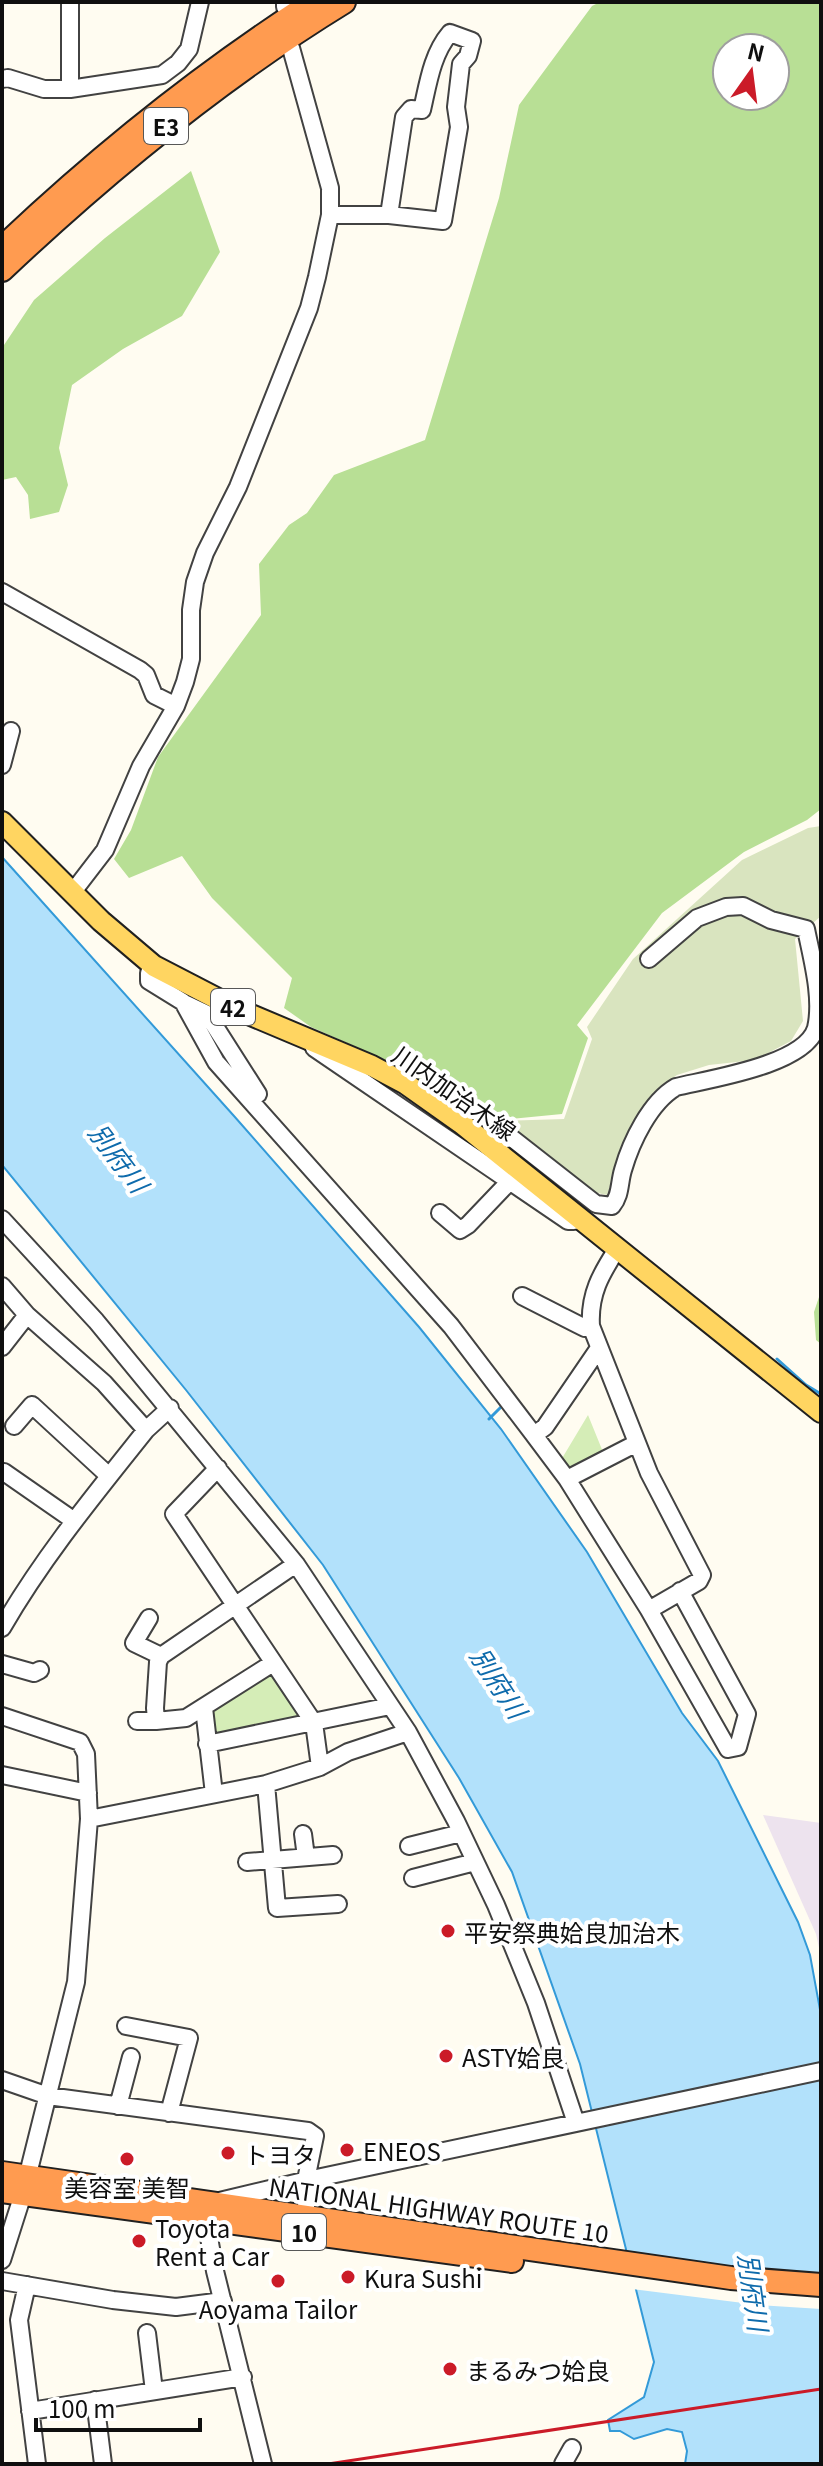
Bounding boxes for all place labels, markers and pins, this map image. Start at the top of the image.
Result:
place label: 平安祭典姶良加治木 [464,1914,680,1949]
marker: 平安祭典姶良加治木 [439,1922,457,1940]
place label: ASTY姶良 [462,2039,565,2074]
marker: ASTY姶良 [437,2047,455,2065]
place label: ENEOS [363,2133,441,2168]
place label: トヨタ [244,2136,316,2171]
marker: ENEOS [338,2141,356,2159]
marker: トヨタ [219,2144,237,2162]
marker: 美容室 美智 [118,2150,136,2168]
place label: 美容室 美智 [64,2169,190,2204]
place label: Toyota Rent a Car [155,2210,270,2273]
marker: Toyota Rent a Car [130,2232,148,2250]
place label: Kura Sushi [364,2260,482,2295]
marker: Kura Sushi [339,2268,357,2286]
marker: Aoyama Tailor [269,2272,287,2290]
place label: Aoyama Tailor [199,2291,358,2326]
place label: まるみつ姶良 [466,2352,610,2387]
marker: まるみつ姶良 [441,2360,459,2378]

